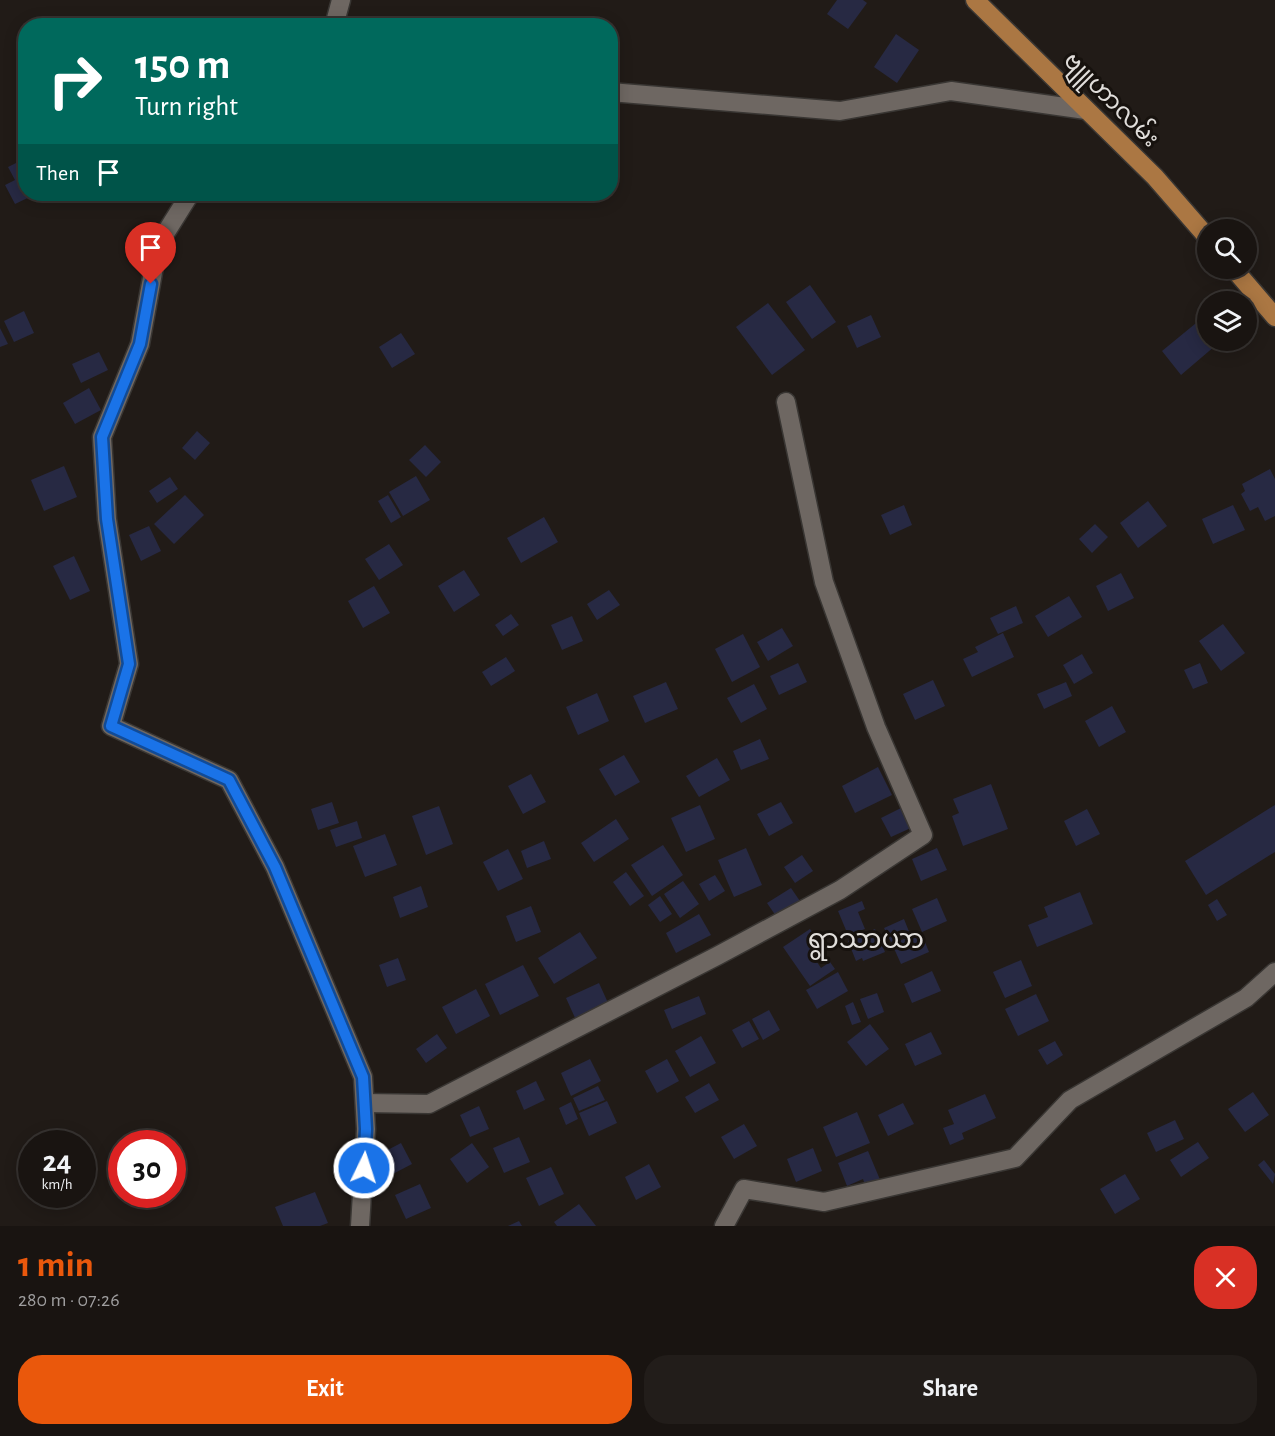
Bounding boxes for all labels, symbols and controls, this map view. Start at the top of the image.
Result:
icon: right [36,42,114,120]
text: 150 m [135,44,230,86]
street label: ဗျူဟာလမ်း [1055,45,1166,156]
text: Turn right [135,93,238,120]
icon: arrive [92,156,125,189]
text: Then [36,162,80,184]
map controls [1197,219,1257,351]
button: search [1197,219,1257,279]
pin [125,222,176,284]
icon: arrive [134,231,167,264]
button: layers [1197,291,1257,351]
district label: ရွာသာယာ [808,926,924,961]
speed limit sign: 30 [108,1130,186,1208]
position arrow [332,1136,396,1200]
text: 24 [42,1147,72,1177]
text: km/h [42,1177,72,1192]
button: close [1194,1246,1257,1309]
text: 1 min [18,1247,94,1283]
text: 280 m · 07:26 [18,1290,120,1310]
button: Exit [18,1355,632,1424]
button: Share [644,1355,1257,1424]

